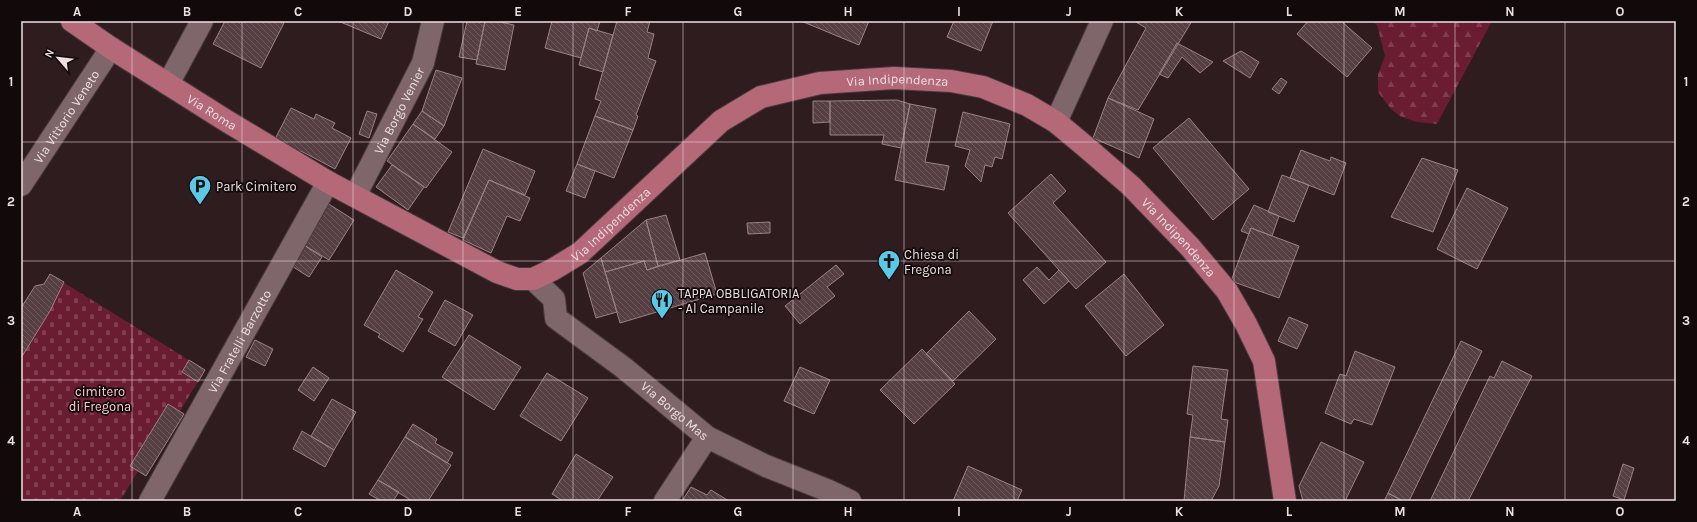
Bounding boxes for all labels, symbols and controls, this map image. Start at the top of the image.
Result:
text: A [73,4,81,19]
text: B [183,4,191,19]
text: C [294,4,302,19]
text: D [404,4,413,19]
text: E [514,4,522,19]
text: F [624,4,632,19]
text: G [734,4,742,19]
text: H [843,4,853,19]
text: I [957,4,961,19]
text: J [1066,4,1072,19]
text: K [1175,4,1184,19]
text: L [1286,4,1293,19]
text: M [1394,4,1406,19]
text: N [1505,4,1515,19]
text: O [1616,4,1625,19]
north arrow [38,38,78,78]
text: N [42,47,57,60]
street label: Via Borgo Venier [371,65,428,157]
street label: Via Vittorio Veneto [30,67,102,166]
street label: Via Indipendenza [846,71,949,89]
text: 1 [9,74,13,89]
text: 1 [1684,74,1688,89]
street label: Via Roma [184,91,239,133]
parking icon: Park Cimitero [187,173,213,206]
place label: Park Cimitero [216,179,297,194]
street label: Via Indipendenza [569,184,654,265]
text: 2 [7,194,15,209]
text: 2 [1682,194,1690,209]
street label: Via Indipendenza [1138,195,1219,280]
place label: Chiesa di Fregona [904,247,959,277]
church icon: Chiesa di Fregona [876,248,902,281]
place label: TAPPA OBBLIGATORIA - Al Campanile [678,286,800,316]
street label: Via Fratelli Barzotto [205,287,274,396]
restaurant icon: TAPPA OBBLIGATORIA - Al Campanile [649,287,675,320]
text: 3 [7,313,15,328]
text: 3 [1682,313,1690,328]
street label: Via Borgo Mas [638,378,712,444]
park label: cimitero di Fregona [69,384,131,414]
text: 4 [7,433,15,448]
text: 4 [1682,433,1690,448]
text: A [73,504,81,519]
text: B [183,504,191,519]
text: C [294,504,302,519]
text: D [404,504,413,519]
text: E [514,504,522,519]
text: F [624,504,632,519]
text: G [734,504,742,519]
text: H [843,504,853,519]
text: I [957,504,961,519]
text: J [1066,504,1072,519]
text: K [1175,504,1184,519]
text: L [1286,504,1293,519]
text: M [1394,504,1406,519]
text: N [1505,504,1515,519]
text: O [1616,504,1625,519]

